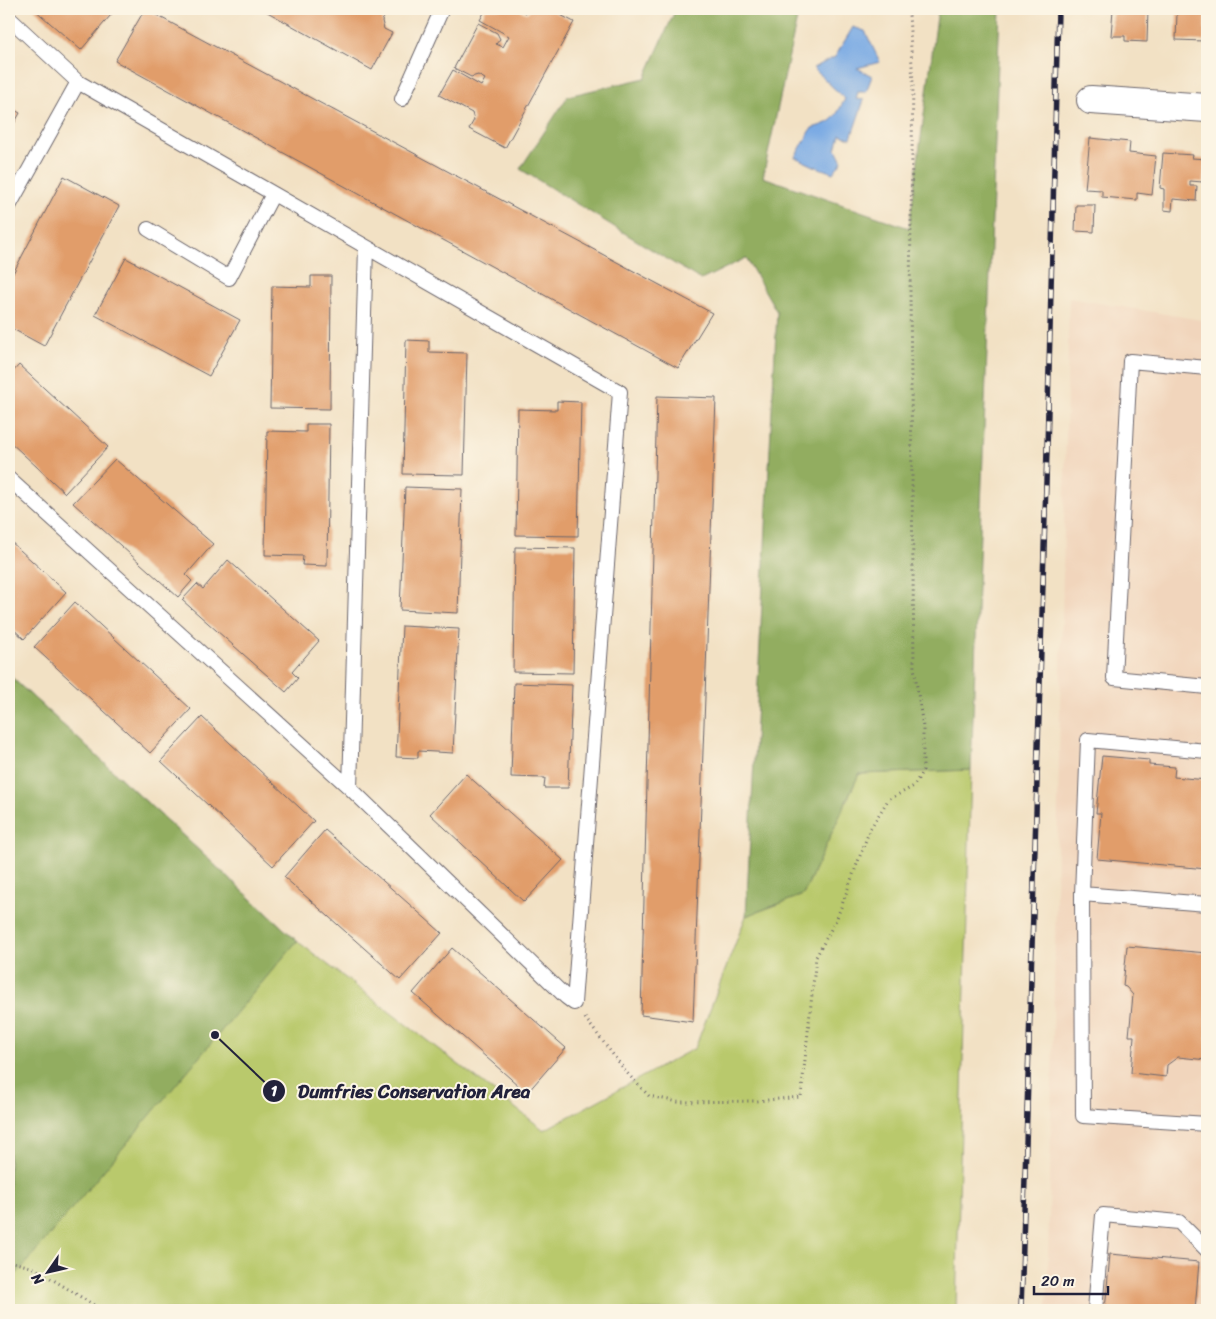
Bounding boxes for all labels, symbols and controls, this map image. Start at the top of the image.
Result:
callout: Dumfries Conservation Area [262,1074,541,1108]
text: Dumfries Conservation Area [298,1075,531,1108]
text: 1 [271,1078,278,1104]
north arrow [22,1246,72,1296]
scale bar [1034,1264,1107,1296]
text: N [24,1268,51,1291]
text: 20 m [1041,1268,1075,1294]

